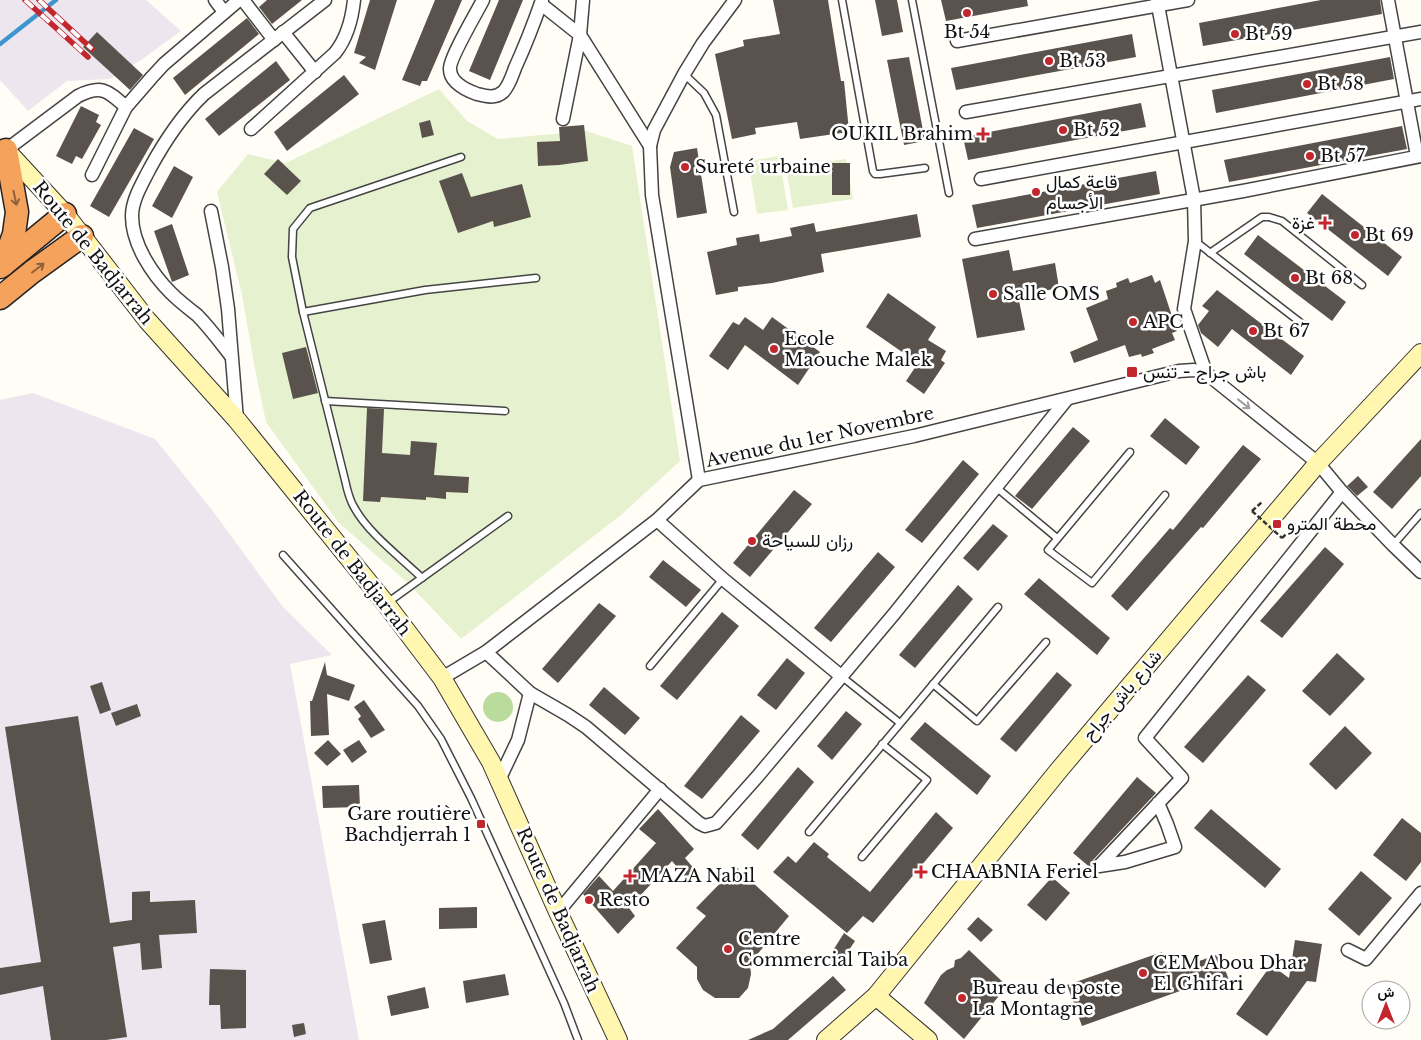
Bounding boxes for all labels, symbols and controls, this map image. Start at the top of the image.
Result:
marker: Bt 54 [961,7,973,19]
place label: Bt 54 [944,21,990,43]
place label: Bt 59 [1245,23,1292,45]
marker: Bt 59 [1229,28,1241,40]
place label: Bt 53 [1059,50,1106,72]
marker: Bt 53 [1043,55,1055,67]
place label: Bt 58 [1317,73,1364,95]
marker: Bt 58 [1301,78,1313,90]
place label: Bt 52 [1073,119,1120,141]
place label: OUKIL Brahim [831,123,973,145]
marker: Bt 52 [1057,124,1069,136]
marker: OUKIL Brahim [977,128,989,140]
place label: Bt 57 [1320,145,1366,167]
marker: Bt 57 [1304,150,1316,162]
place label: Sureté urbaine [695,156,831,178]
marker: Sureté urbaine [679,161,691,173]
place label: قاعة كمال الأجسام [1046,171,1117,215]
street label: Route de Badjarrah [28,177,158,329]
marker: قاعة كمال الأجسام [1030,186,1042,198]
one-way arrow [11,189,20,205]
place label: غزة [1292,212,1315,234]
marker: غزة [1319,217,1331,229]
place label: Bt 69 [1365,224,1414,246]
marker: Bt 69 [1349,229,1361,241]
one-way arrow [31,262,44,273]
place label: Bt 68 [1305,267,1353,289]
marker: Bt 68 [1289,272,1301,284]
place label: Salle OMS [1003,283,1100,305]
marker: Salle OMS [987,288,999,300]
place label: APC [1142,311,1184,333]
marker: APC [1127,316,1139,328]
place label: Bt 67 [1263,320,1310,342]
marker: Bt 67 [1247,325,1259,337]
place label: Ecole Maouche Malek [784,328,932,371]
marker: Ecole Maouche Malek [768,343,780,355]
place label: باش جراح - تنس [1143,361,1266,384]
marker: باش جراح - تنس [1125,365,1139,379]
one-way arrow [1238,398,1251,409]
street label: Avenue du 1er Novembre [703,402,936,472]
street label: Route de Badjarrah [288,486,416,640]
place label: محطة المترو [1287,513,1376,535]
marker: محطة المترو [1271,518,1283,530]
place label: رزان للسياحة [762,530,853,552]
marker: رزان للسياحة [746,535,758,547]
street label: شارع باش جراح [1078,645,1167,746]
place label: Gare routière Bachdjerrah 1 [345,803,471,846]
marker: Gare routière Bachdjerrah 1 [475,818,487,830]
street label: Route de Badjarrah [512,824,604,996]
place label: CHAABNIA Feriel [931,861,1098,883]
place label: MAZA Nabil [640,865,755,887]
marker: CHAABNIA Feriel [915,866,927,878]
marker: MAZA Nabil [624,870,636,882]
place label: Resto [599,889,650,911]
marker: Resto [583,894,595,906]
place label: Centre Commercial Taiba [738,928,908,971]
marker: Centre Commercial Taiba [722,943,734,955]
place label: CEM Abou Dhar El Ghifari [1153,952,1306,995]
marker: CEM Abou Dhar El Ghifari [1137,967,1149,979]
place label: Bureau de poste La Montagne [972,977,1121,1020]
north arrow [1361,980,1411,1030]
text: ش [1378,983,1395,1001]
marker: Bureau de poste La Montagne [956,992,968,1004]

